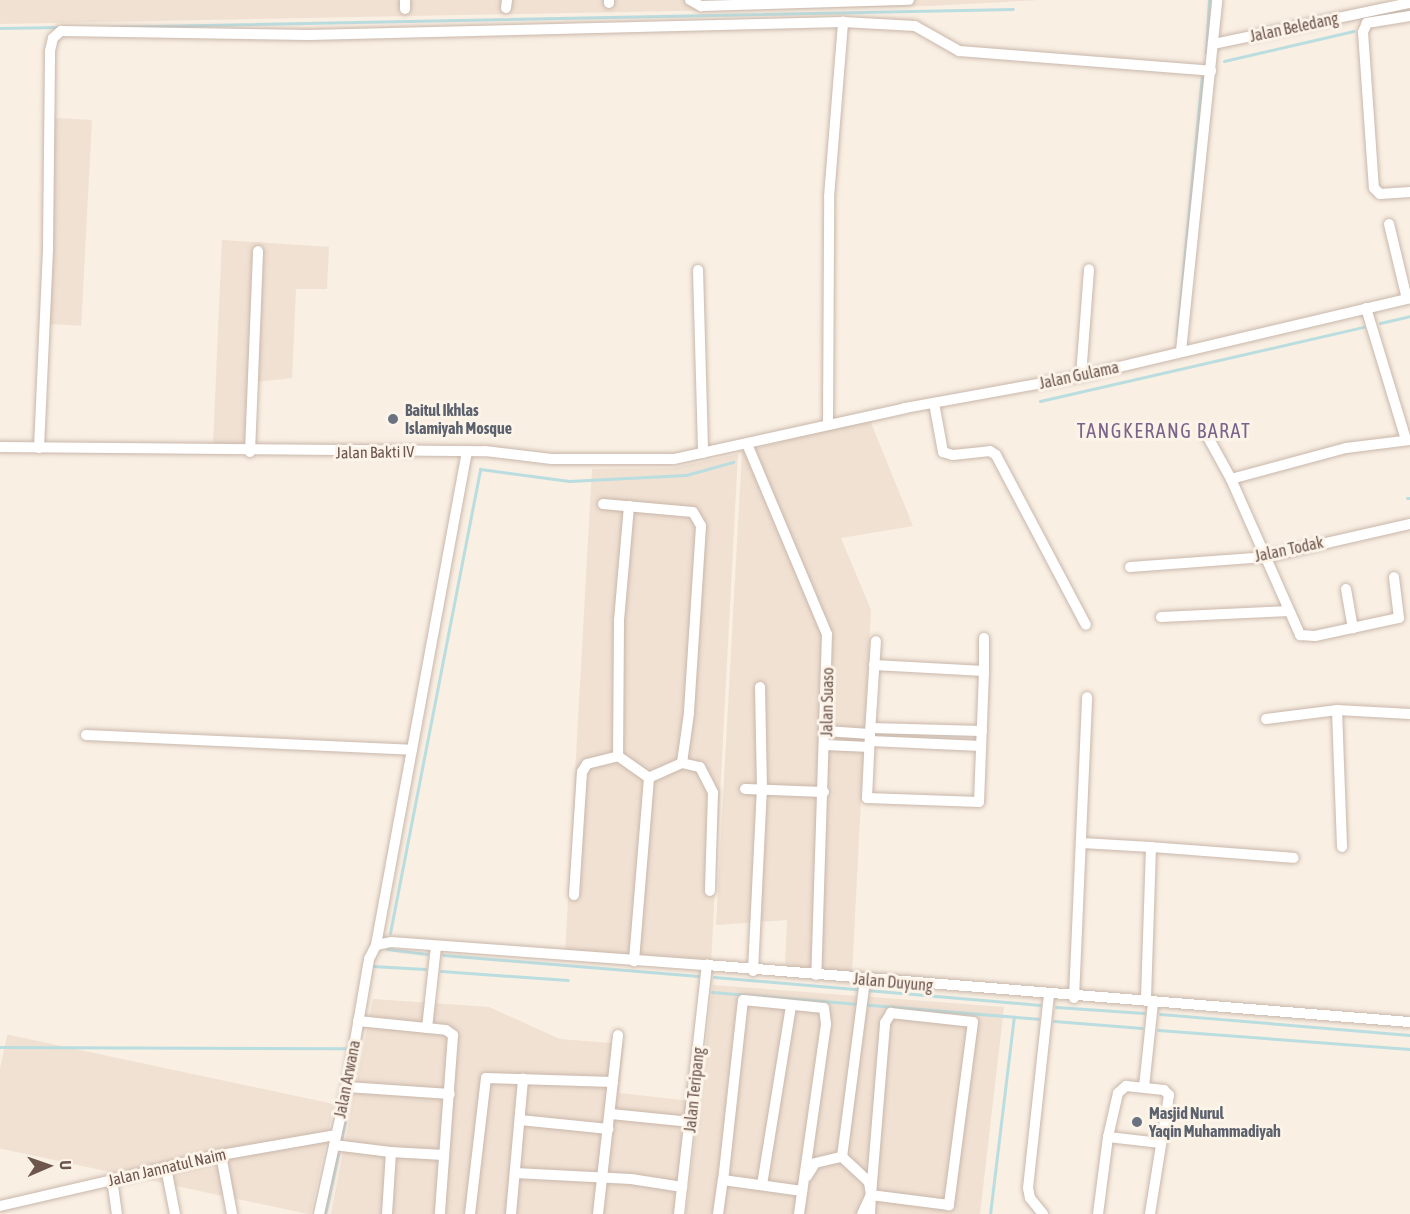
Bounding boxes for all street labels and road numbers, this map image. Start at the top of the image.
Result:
street label: Jalan Beledang [1248,8,1340,46]
street label: Jalan Gulama [1037,357,1121,393]
street label: Jalan Bakti IV [336,442,414,462]
street label: Jalan Todak [1253,532,1325,566]
street label: Jalan Suaso [817,667,837,737]
street label: Jalan Duyung [852,969,934,995]
street label: Jalan Arwana [330,1039,364,1119]
street label: Jalan Teripang [680,1046,708,1134]
street label: Jalan Jannatul Naim [106,1144,228,1190]

